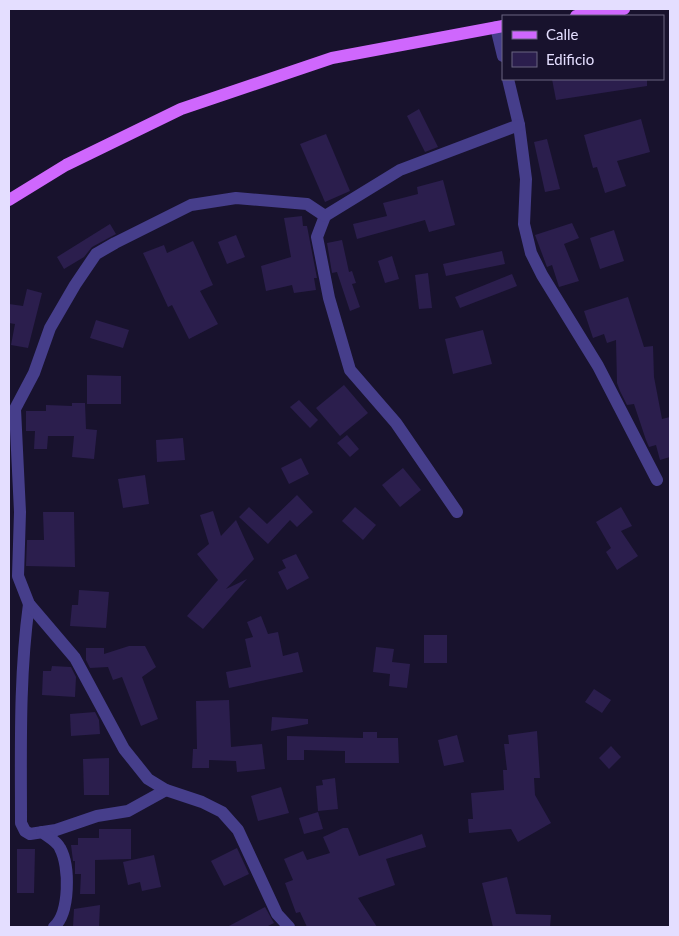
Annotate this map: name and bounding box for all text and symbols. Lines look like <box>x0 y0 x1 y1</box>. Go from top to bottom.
legend <box>502 15 664 80</box>
text: Calle <box>546 25 579 43</box>
text: Edificio <box>546 50 594 68</box>

